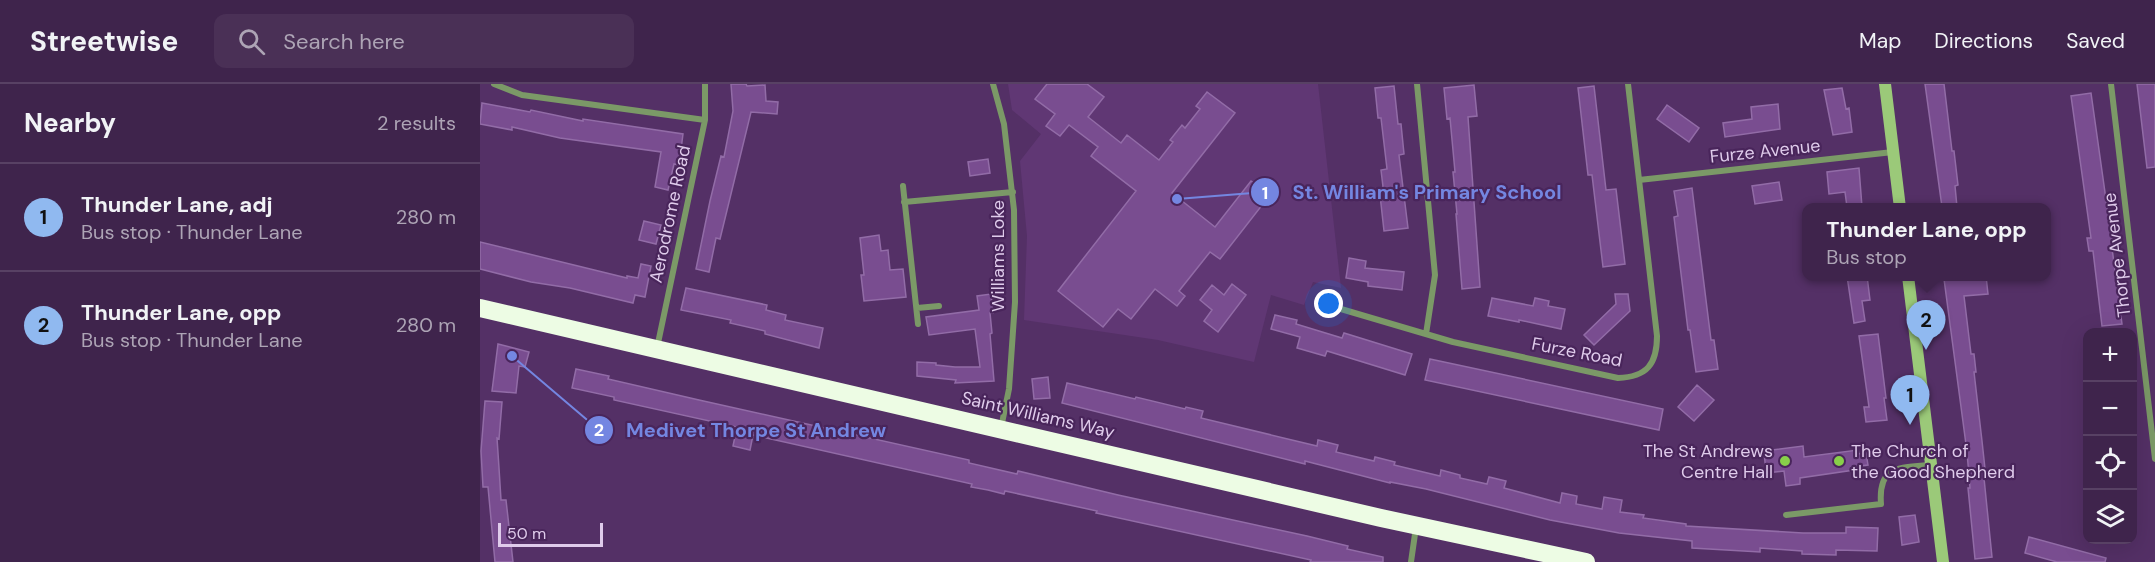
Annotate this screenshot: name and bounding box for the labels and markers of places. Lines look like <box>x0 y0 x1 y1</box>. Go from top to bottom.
callout: St. William's Primary School <box>1250 173 1573 211</box>
pin: 2 <box>1906 300 1946 350</box>
pin: 1 <box>1890 376 1930 425</box>
callout: Medivet Thorpe St Andrew <box>584 411 898 449</box>
place label: The St Andrews Centre Hall <box>1643 439 1773 484</box>
place label: The Church of the Good Shepherd <box>1851 439 2015 484</box>
marker: The St Andrews Centre Hall <box>1778 454 1792 468</box>
marker: The Church of the Good Shepherd <box>1832 454 1846 468</box>

